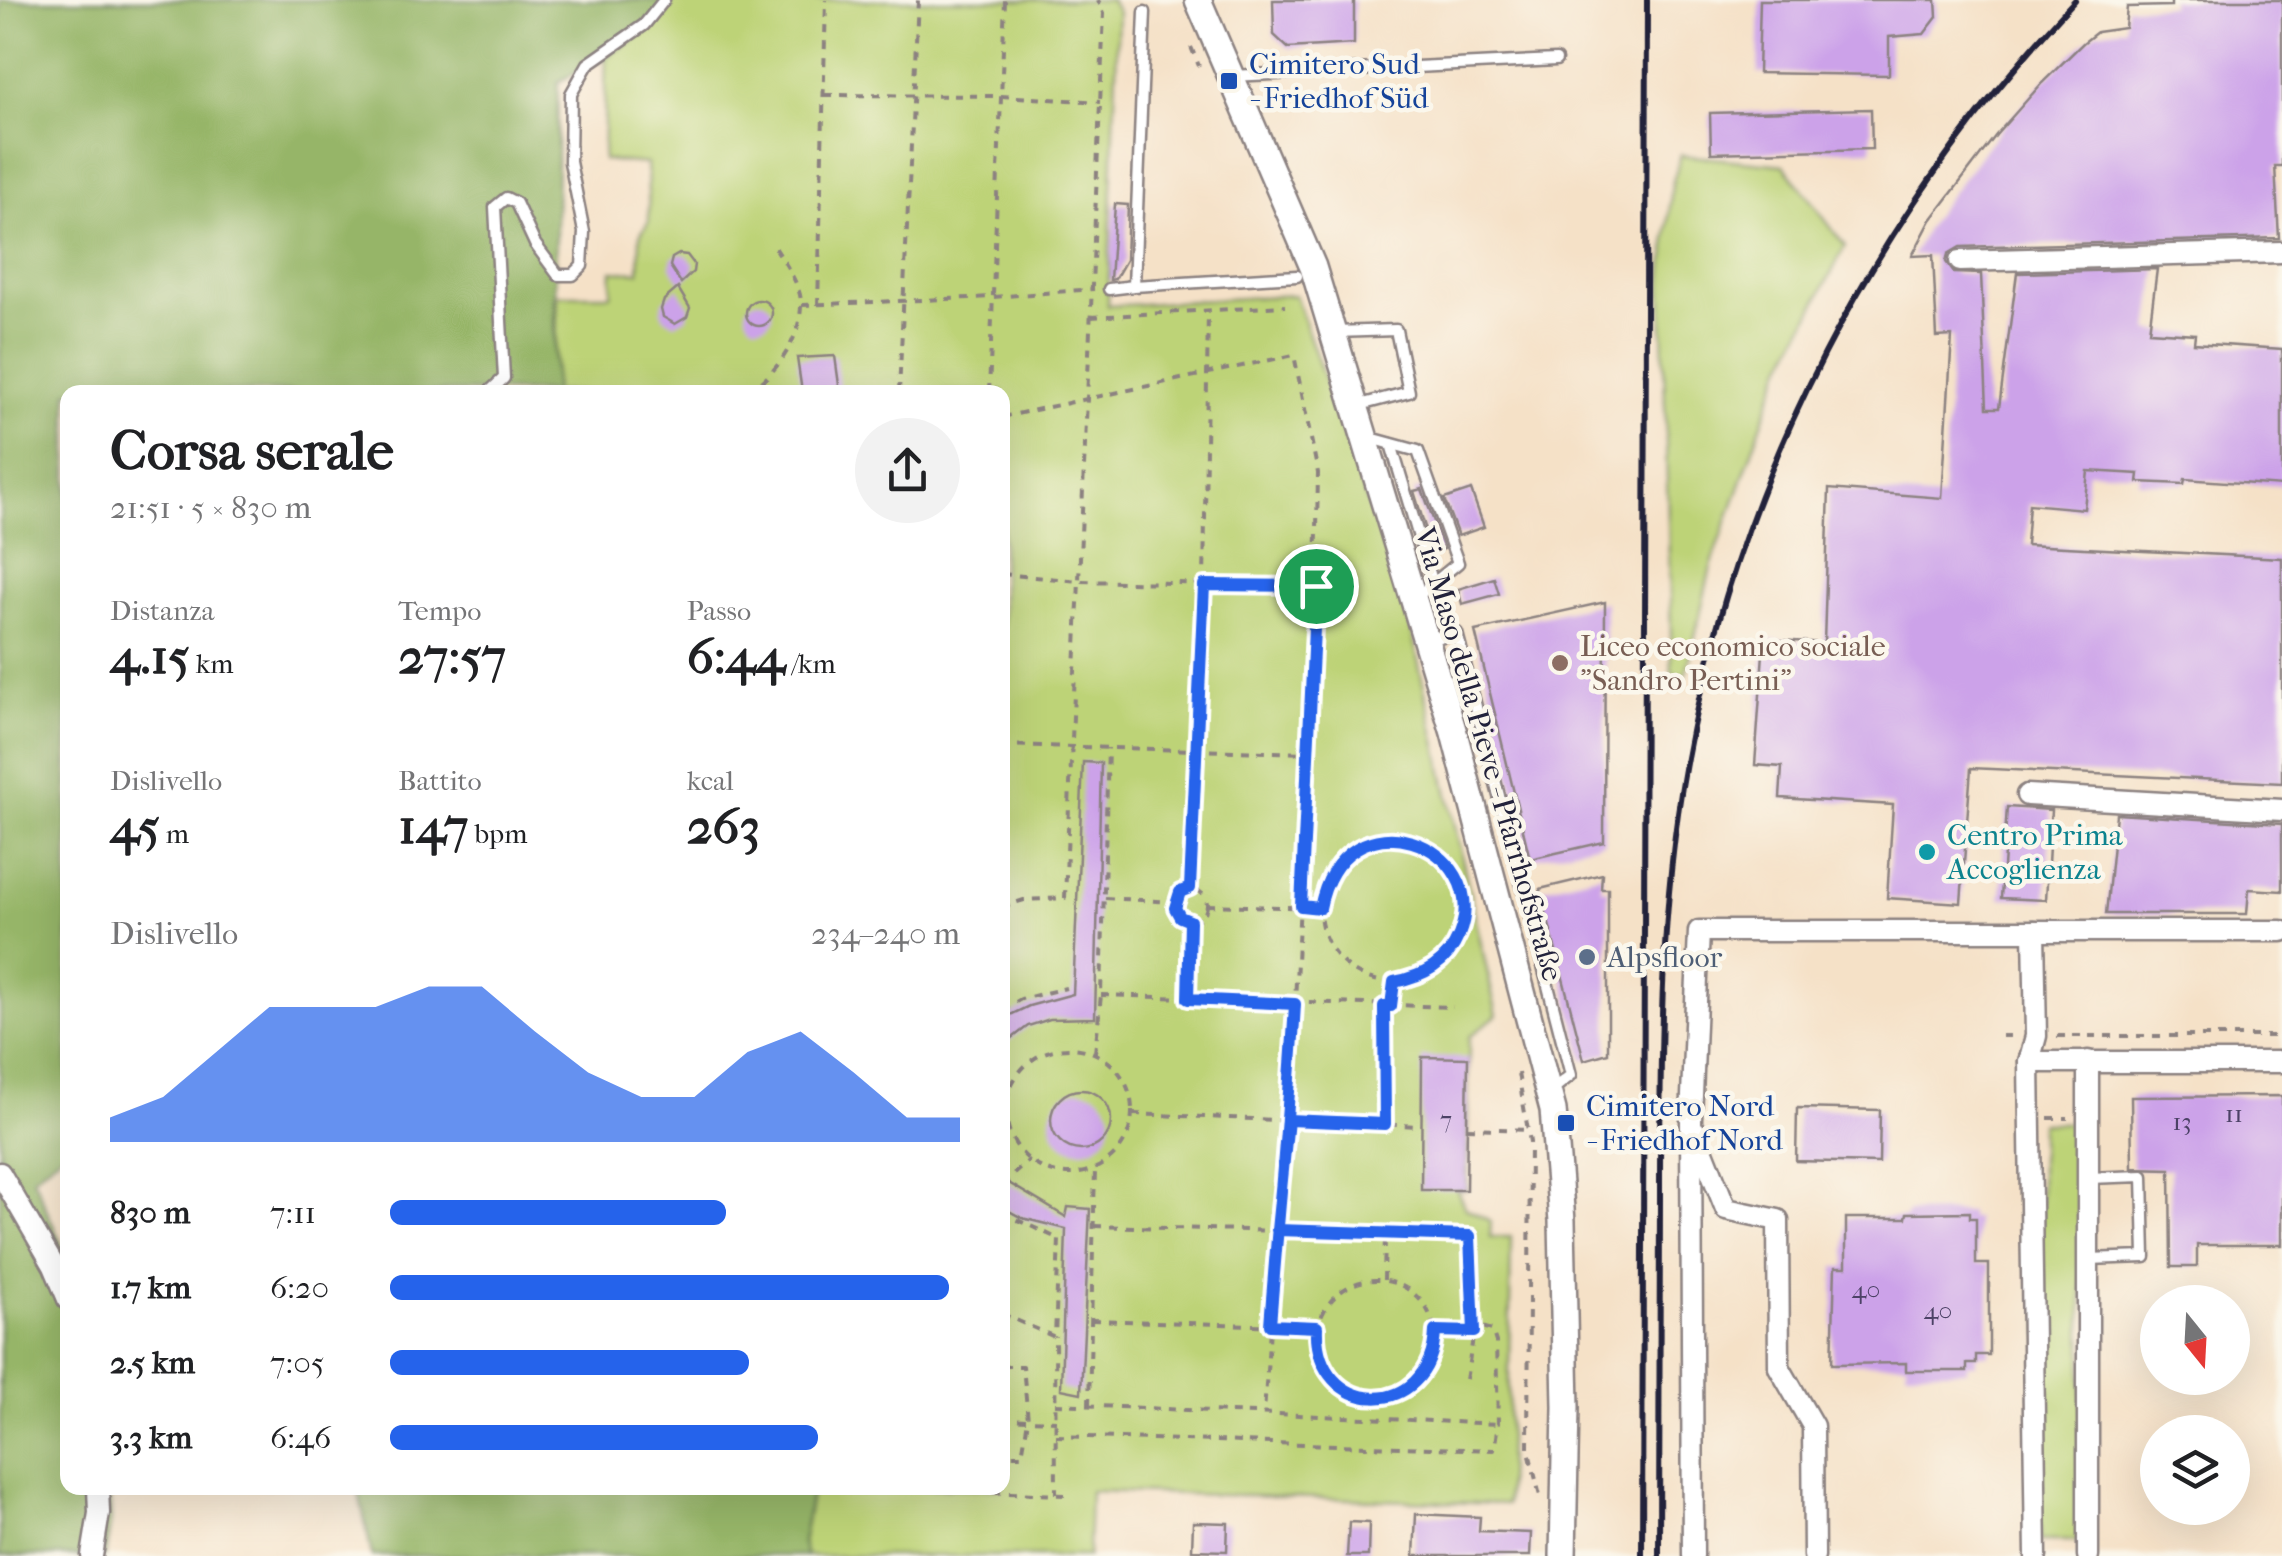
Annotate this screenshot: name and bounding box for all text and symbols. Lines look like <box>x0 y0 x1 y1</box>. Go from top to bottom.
place label: Cimitero Sud - Friedhof Süd <box>1249 47 1429 116</box>
marker: Cimitero Sud - Friedhof Süd <box>1218 70 1240 92</box>
button: share <box>855 418 960 523</box>
text: Corsa serale <box>110 419 394 483</box>
text: 21:51 · 5 × 830 m <box>110 489 311 526</box>
street label: Via Maso della Pieve - Pfarrhofstraße <box>1407 522 1570 985</box>
pin <box>1274 544 1359 629</box>
icon: arrive <box>1289 559 1344 614</box>
text: Distanza <box>110 594 215 627</box>
text: Tempo <box>398 594 481 627</box>
text: Passo <box>687 594 751 627</box>
text: 4.15 <box>110 627 190 686</box>
text: 27:57 <box>398 627 506 686</box>
text: 6:44 <box>687 627 785 686</box>
place label: Liceo economico sociale "Sandro Pertini" <box>1580 629 1886 698</box>
text: km <box>190 647 233 680</box>
text: /km <box>785 647 836 680</box>
marker: Liceo economico sociale "Sandro Pertini" <box>1549 652 1571 674</box>
text: Dislivello <box>110 764 222 797</box>
text: Battito <box>398 764 482 797</box>
text: kcal <box>687 764 734 797</box>
text: 45 <box>110 797 160 856</box>
text: 147 <box>398 797 468 856</box>
text: 263 <box>687 797 760 856</box>
text: m <box>160 817 189 850</box>
text: bpm <box>468 817 527 850</box>
place label: Centro Prima Accoglienza <box>1946 818 2124 887</box>
marker: Centro Prima Accoglienza <box>1916 841 1938 863</box>
text: Dislivello <box>110 915 238 952</box>
text: 234–240 m <box>811 915 960 952</box>
place label: Alpsfloor <box>1606 940 1722 975</box>
marker: Alpsfloor <box>1576 946 1598 968</box>
place label: Cimitero Nord - Friedhof Nord <box>1586 1089 1783 1158</box>
house number: 11 <box>2225 1099 2243 1128</box>
house number: 7 <box>1440 1105 1452 1134</box>
house number: 13 <box>2172 1107 2192 1136</box>
marker: Cimitero Nord - Friedhof Nord <box>1555 1112 1577 1134</box>
text: 830 m <box>110 1194 190 1231</box>
text: 7:11 <box>270 1194 316 1231</box>
text: 1.7 km <box>110 1269 191 1306</box>
text: 6:20 <box>270 1269 329 1306</box>
house number: 40 <box>1852 1275 1880 1304</box>
north arrow <box>2140 1285 2250 1395</box>
map controls <box>2140 1285 2250 1525</box>
house number: 40 <box>1924 1296 1952 1325</box>
text: 2.5 km <box>110 1344 195 1381</box>
text: 7:05 <box>270 1344 325 1381</box>
button: layers <box>2140 1415 2250 1525</box>
text: 3.3 km <box>110 1419 192 1456</box>
text: 6:46 <box>270 1419 331 1456</box>

